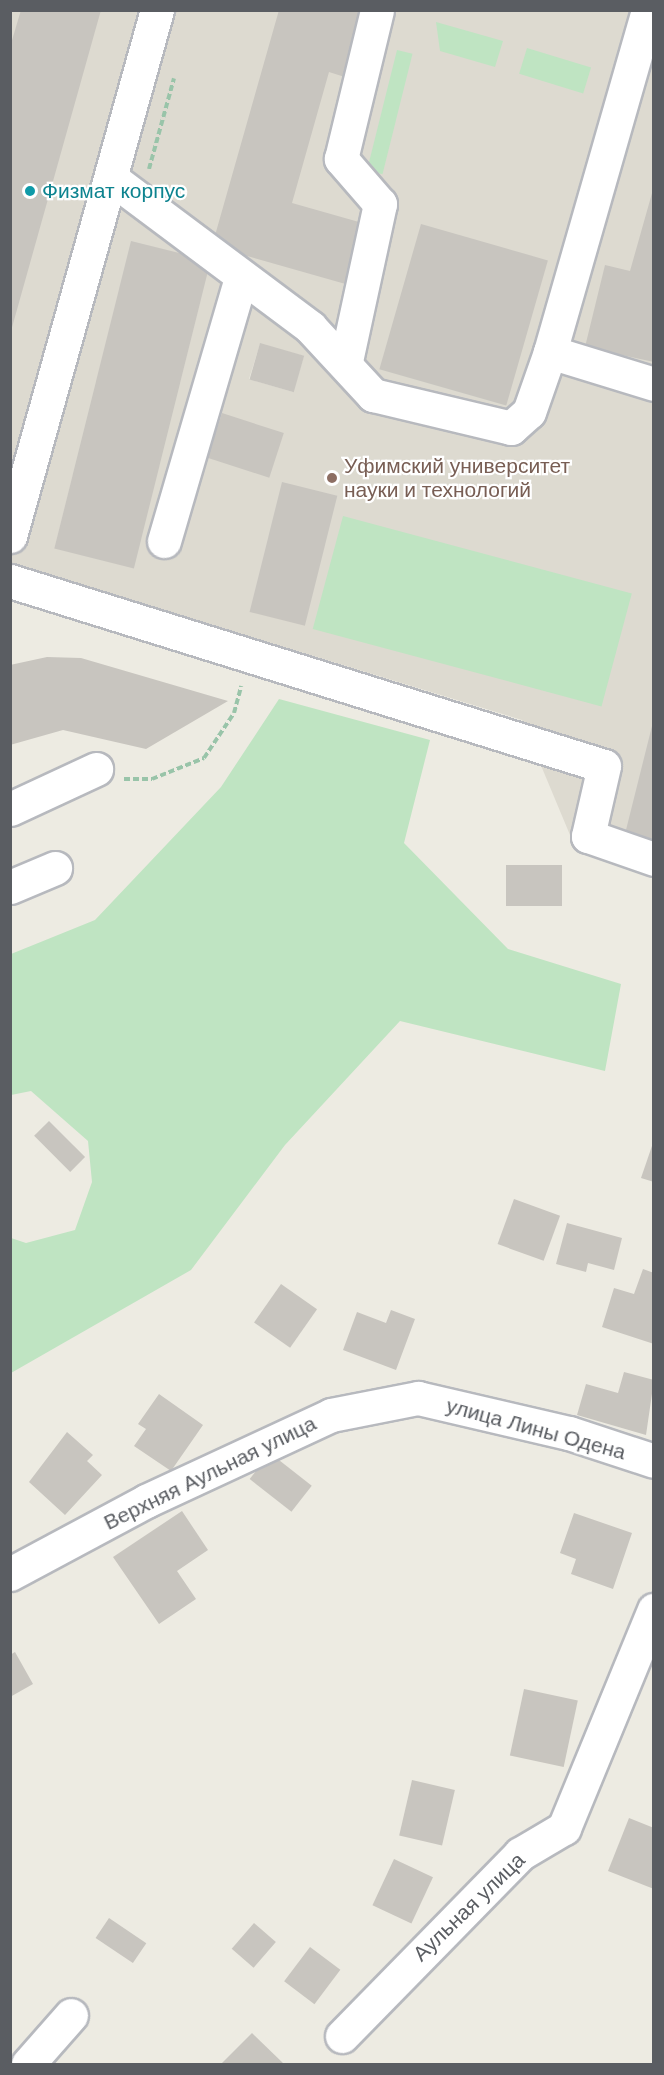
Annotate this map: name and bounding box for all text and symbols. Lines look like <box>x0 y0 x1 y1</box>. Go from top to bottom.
place label: Физмат корпус <box>42 178 185 204</box>
marker: Физмат корпус <box>23 184 37 198</box>
place label: Уфимский университет науки и технологий <box>344 453 570 503</box>
marker: Уфимский университет науки и технологий <box>325 471 339 485</box>
street label: улица Лины Одена <box>444 1393 628 1465</box>
street label: Верхняя Аульная улица <box>100 1411 320 1535</box>
street label: Аульная улица <box>408 1847 530 1967</box>

